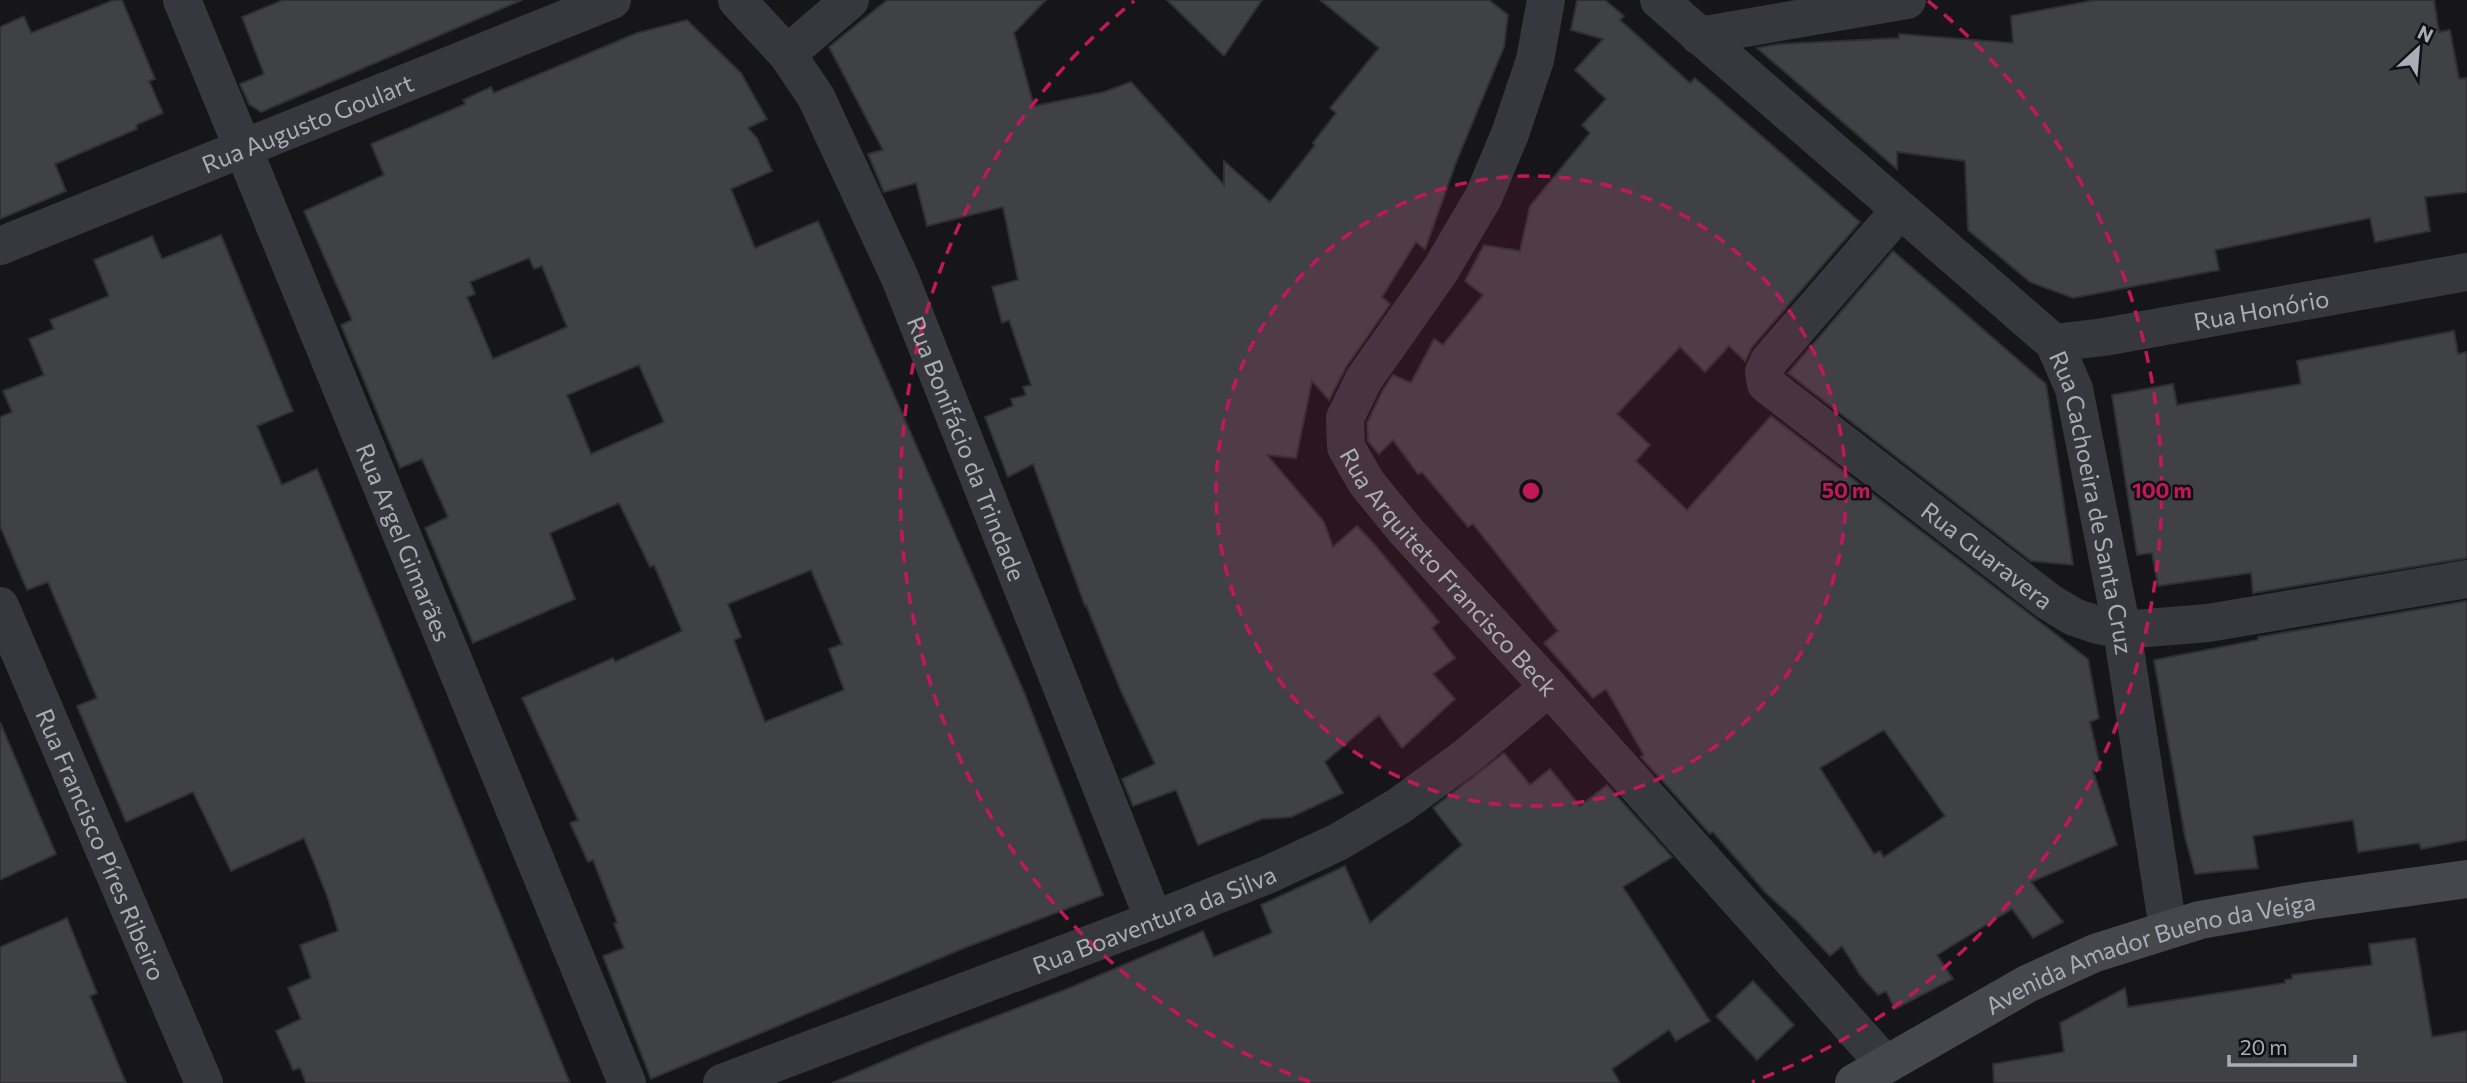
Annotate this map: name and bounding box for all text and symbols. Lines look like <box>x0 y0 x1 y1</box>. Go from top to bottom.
north arrow <box>2383 14 2453 84</box>
text: N <box>2414 20 2437 47</box>
street label: Rua Augusto Goulart <box>197 67 417 178</box>
street label: Rua Honório <box>2191 283 2331 335</box>
street label: Rua Bonifácio da Trindade <box>902 312 1033 585</box>
street label: Rua Cachoeira de Santa Cruz <box>2044 346 2140 656</box>
street label: Rua Argel Gimarães <box>351 439 458 645</box>
street label: Rua Arquiteto Francisco Beck <box>1335 442 1564 702</box>
text: 50 m <box>1822 477 1870 502</box>
text: 100 m <box>2132 477 2192 502</box>
centre of rings <box>1519 479 1543 503</box>
street label: Rua Guaravera <box>1916 495 2059 615</box>
street label: Rua Francisco Píres Ribeiro <box>31 704 173 984</box>
street label: Rua Boaventura da Silva <box>1028 858 1280 979</box>
street label: Avenida Amador Bueno da Veiga <box>1980 886 2317 1020</box>
scale bar <box>2229 1024 2355 1068</box>
text: 20 m <box>2240 1034 2288 1059</box>

